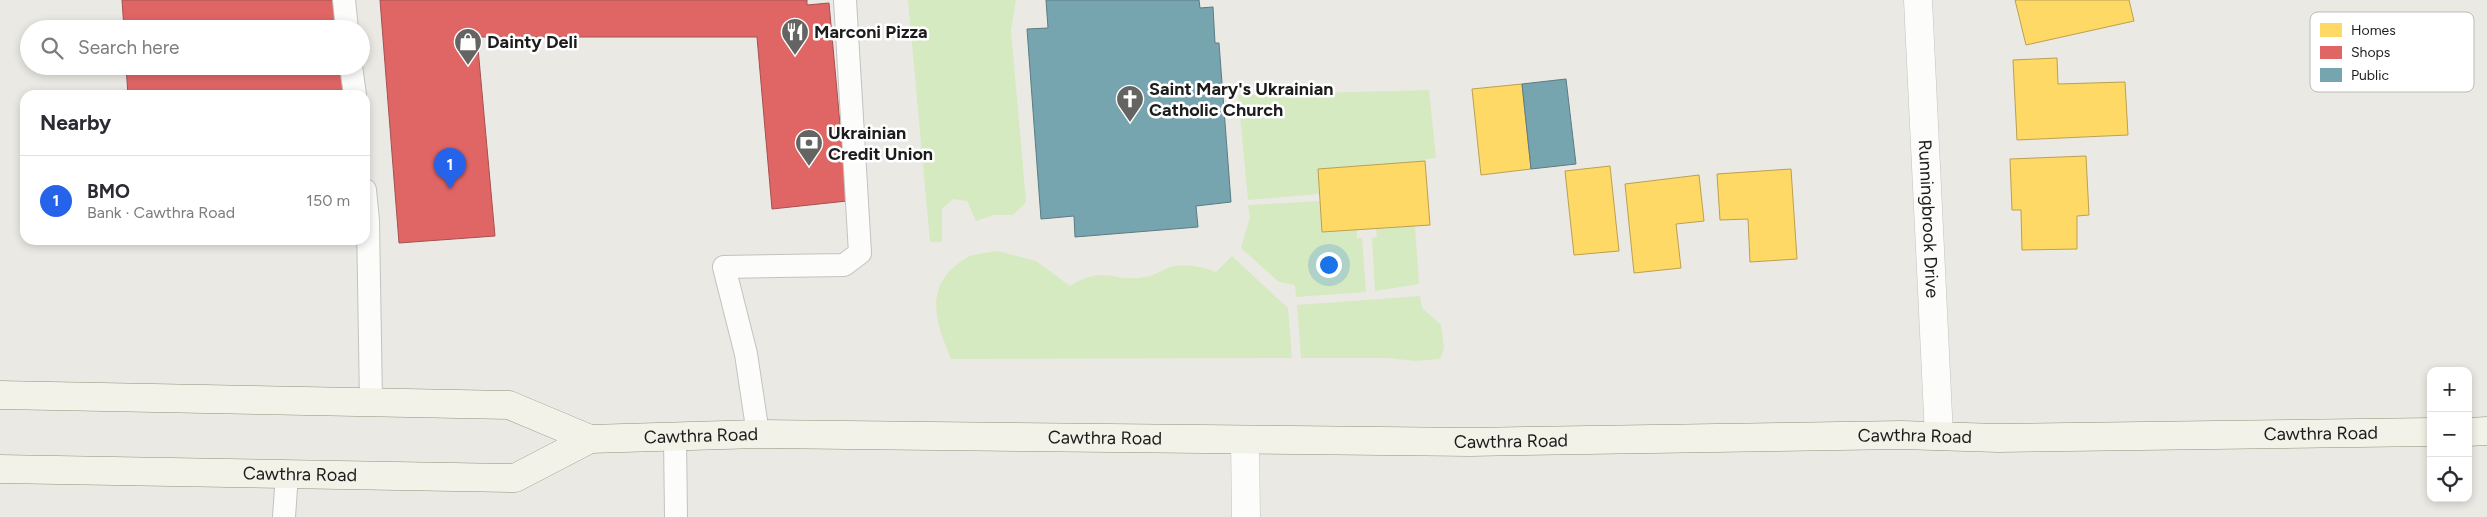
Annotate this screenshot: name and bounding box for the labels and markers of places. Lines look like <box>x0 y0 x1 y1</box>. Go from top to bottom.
restaurant icon: Marconi Pizza <box>780 17 810 56</box>
place label: Marconi Pizza <box>814 21 928 43</box>
shop icon: Dainty Deli <box>453 27 483 66</box>
place label: Dainty Deli <box>487 31 578 53</box>
place label: Saint Mary's Ukrainian Catholic Church <box>1149 78 1334 121</box>
church icon: Saint Mary's Ukrainian Catholic Church <box>1115 84 1145 123</box>
place label: Ukrainian Credit Union <box>828 122 933 165</box>
bank icon: Ukrainian Credit Union <box>794 128 824 167</box>
pin: 1 <box>434 148 466 189</box>

